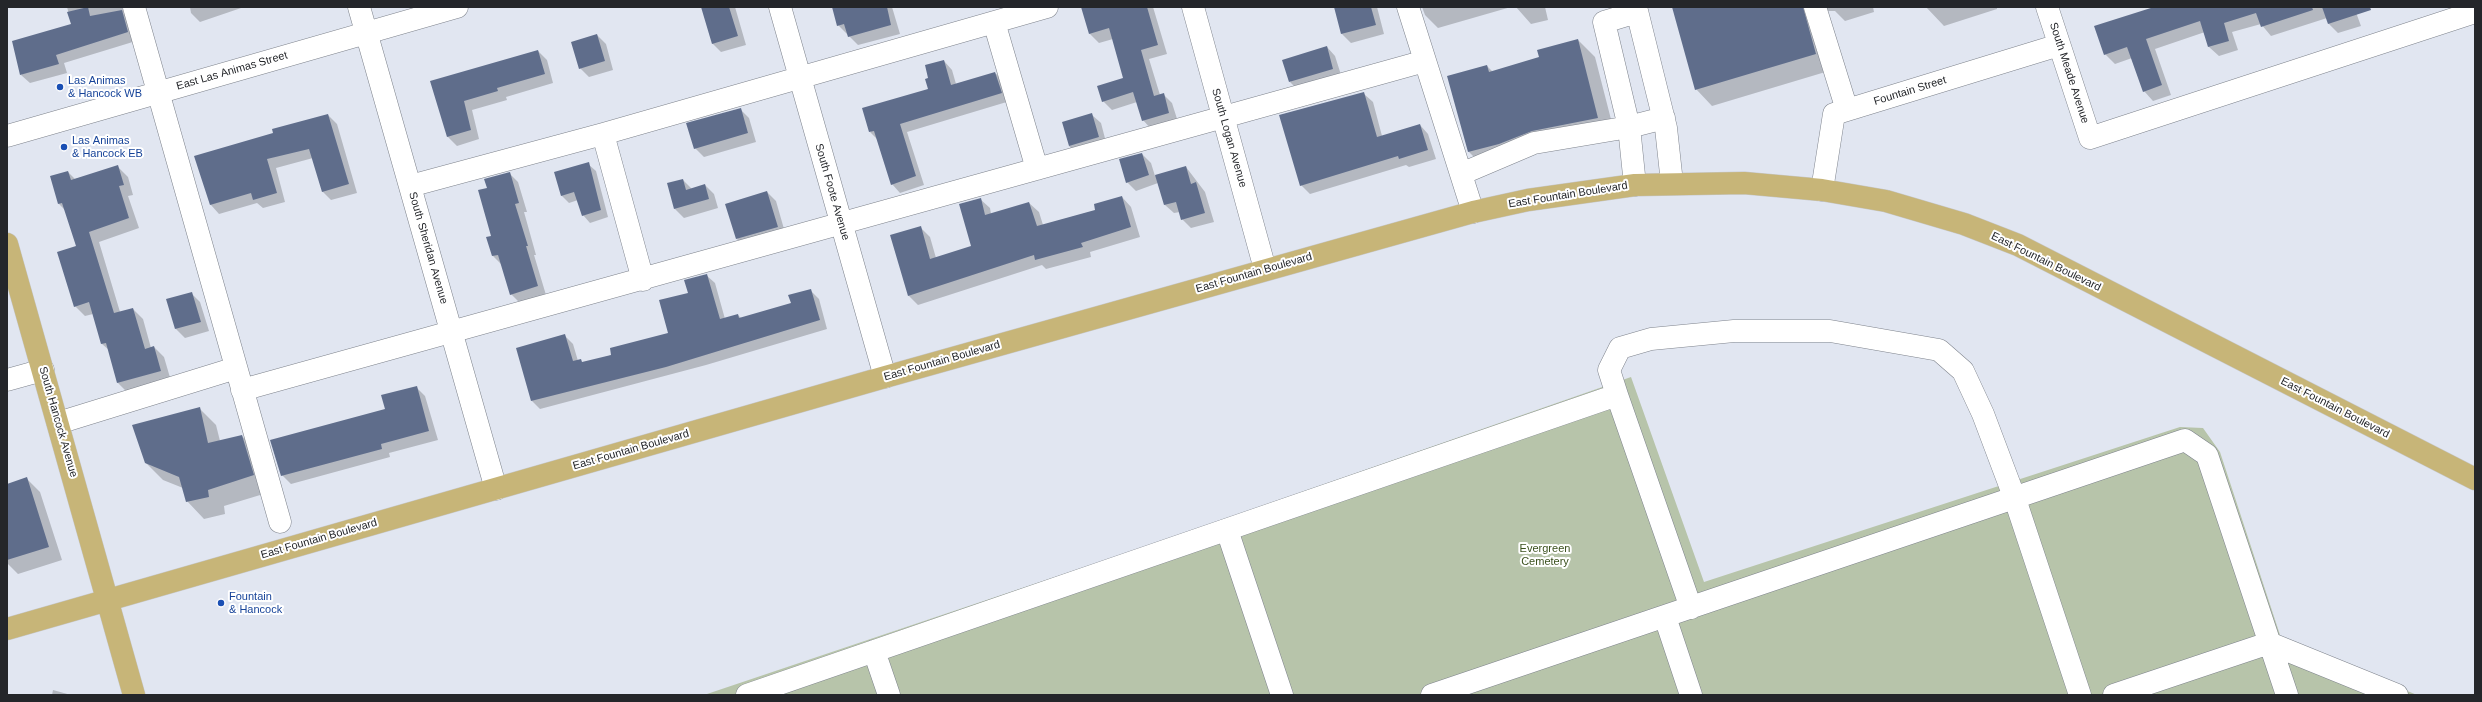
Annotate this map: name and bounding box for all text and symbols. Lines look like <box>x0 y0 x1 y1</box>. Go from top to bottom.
street label: South Meade Avenue <box>2046 21 2092 125</box>
street label: East Las Animas Street <box>175 49 289 93</box>
place label: Las Animas & Hancock WB <box>68 74 142 100</box>
street label: Fountain Street <box>1872 74 1948 108</box>
marker: Las Animas & Hancock WB <box>55 82 65 92</box>
street label: South Logan Avenue <box>1209 87 1249 189</box>
place label: Las Animas & Hancock EB <box>72 134 143 160</box>
marker: Las Animas & Hancock EB <box>59 142 69 152</box>
street label: South Foote Avenue <box>812 142 852 242</box>
street label: East Fountain Boulevard <box>1507 179 1629 211</box>
street label: South Sheridan Avenue <box>406 190 450 306</box>
street label: East Fountain Boulevard <box>1989 230 2103 294</box>
street label: East Fountain Boulevard <box>1194 250 1314 296</box>
street label: East Fountain Boulevard <box>882 338 1002 384</box>
street label: South Hancock Avenue <box>36 365 80 479</box>
street label: East Fountain Boulevard <box>2278 375 2392 441</box>
street label: East Fountain Boulevard <box>571 427 691 473</box>
street label: East Fountain Boulevard <box>259 516 379 562</box>
park label: Evergreen Cemetery <box>1520 542 1570 568</box>
place label: Fountain & Hancock <box>229 590 282 616</box>
marker: Fountain & Hancock <box>216 598 226 608</box>

